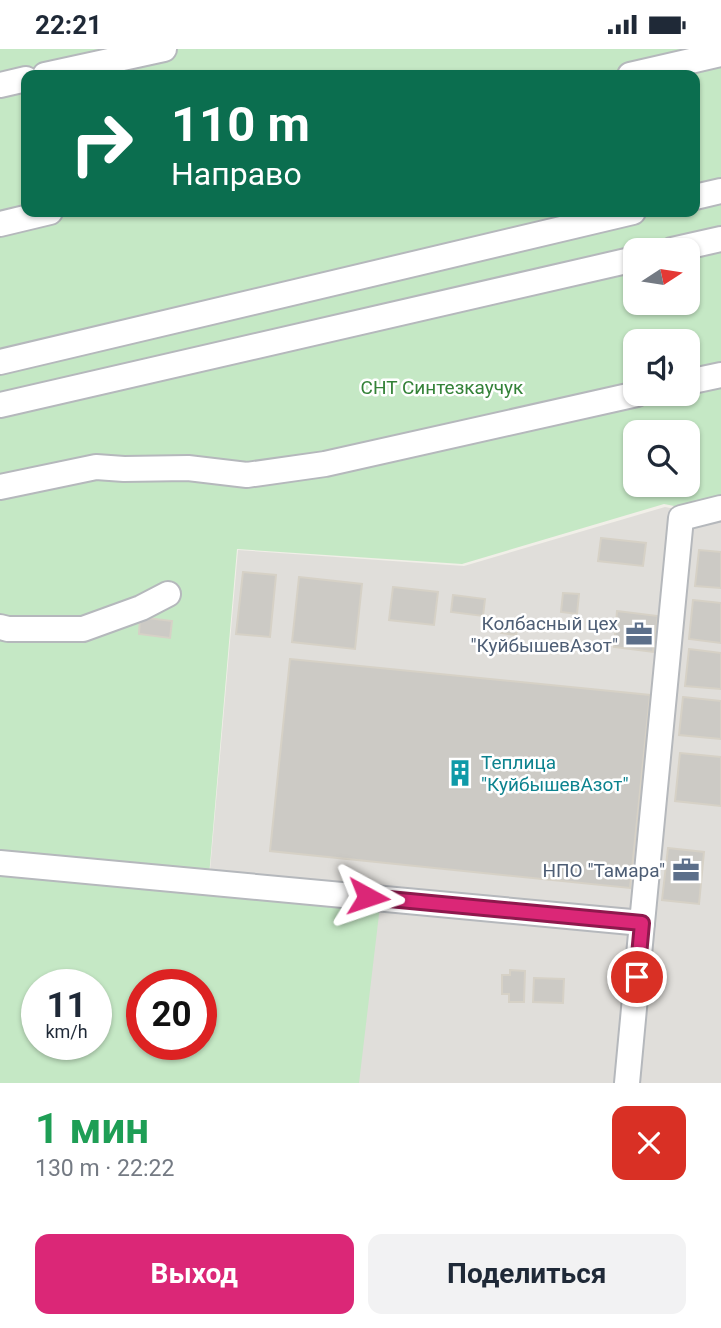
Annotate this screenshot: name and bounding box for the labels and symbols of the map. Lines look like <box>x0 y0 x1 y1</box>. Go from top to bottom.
north arrow <box>623 238 700 315</box>
park label: СНТ Синтезкаучук <box>361 376 524 399</box>
place label: Колбасный цех "КуйбышевАзот" <box>471 612 619 657</box>
office icon: Колбасный цех "КуйбышевАзот" <box>624 619 654 649</box>
place label: Теплица "КуйбышевАзот" <box>481 751 628 796</box>
building icon: Теплица "КуйбышевАзот" <box>445 758 475 788</box>
office icon: НПО "Тамара" <box>671 855 701 885</box>
place label: НПО "Тамара" <box>543 859 665 882</box>
position arrow <box>331 860 405 934</box>
pin <box>607 947 667 1007</box>
speed limit sign: 20 <box>126 969 217 1060</box>

